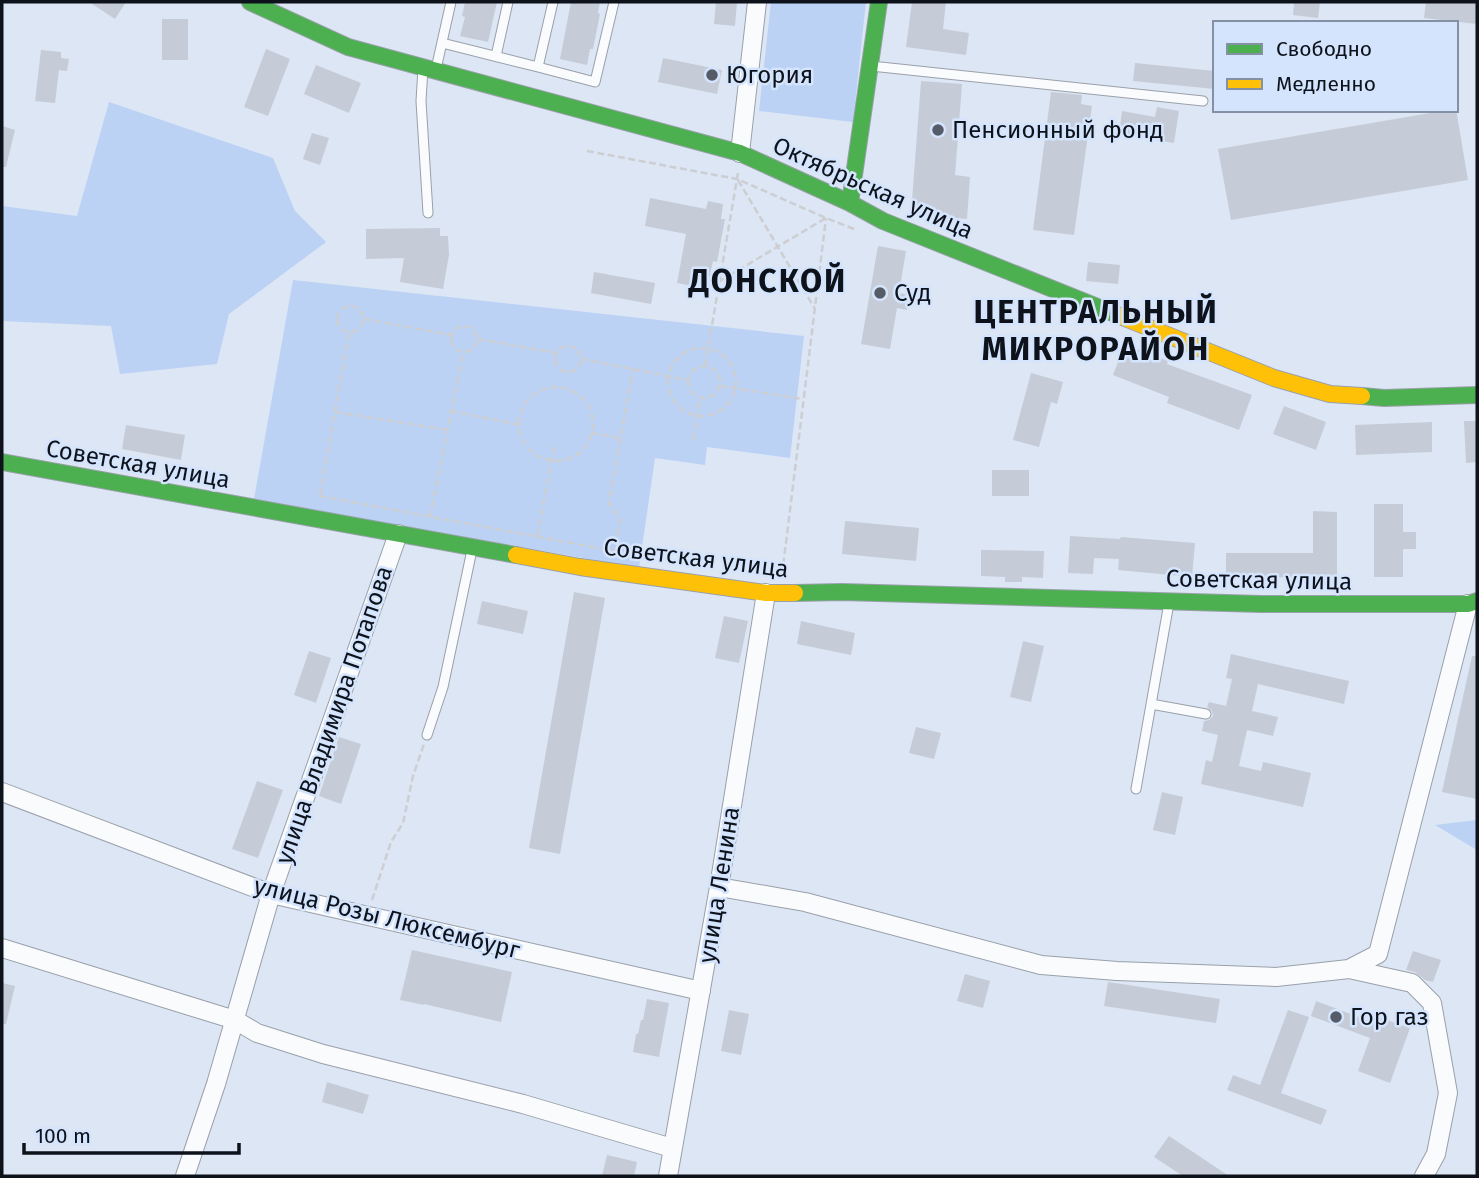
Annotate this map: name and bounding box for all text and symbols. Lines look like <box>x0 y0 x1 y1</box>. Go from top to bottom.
legend <box>1213 21 1458 112</box>
text: Свободно <box>1276 36 1372 62</box>
place label: Югория <box>726 61 813 89</box>
marker: Югория <box>704 67 720 83</box>
text: Медленно <box>1276 71 1376 97</box>
place label: Пенсионный фонд <box>952 116 1163 144</box>
marker: Пенсионный фонд <box>930 122 946 138</box>
street label: Октябрьская улица <box>769 131 977 245</box>
district label: ДОНСКОЙ <box>688 262 847 300</box>
place label: Суд <box>894 279 931 307</box>
marker: Суд <box>872 285 888 301</box>
district label: ЦЕНТРАЛЬНЫЙ МИКРОРАЙОН <box>973 293 1219 368</box>
street label: Советская улица <box>44 434 232 494</box>
street label: Советская улица <box>602 533 790 583</box>
street label: улица Владимира Потапова <box>270 562 398 868</box>
street label: Советская улица <box>1166 564 1352 596</box>
street label: улица Ленина <box>693 805 745 965</box>
street label: улица Розы Люксембург <box>251 871 524 965</box>
place label: Гор газ <box>1350 1003 1429 1031</box>
marker: Гор газ <box>1328 1009 1344 1025</box>
scale bar <box>24 1112 240 1156</box>
text: 100 m <box>35 1123 91 1149</box>

